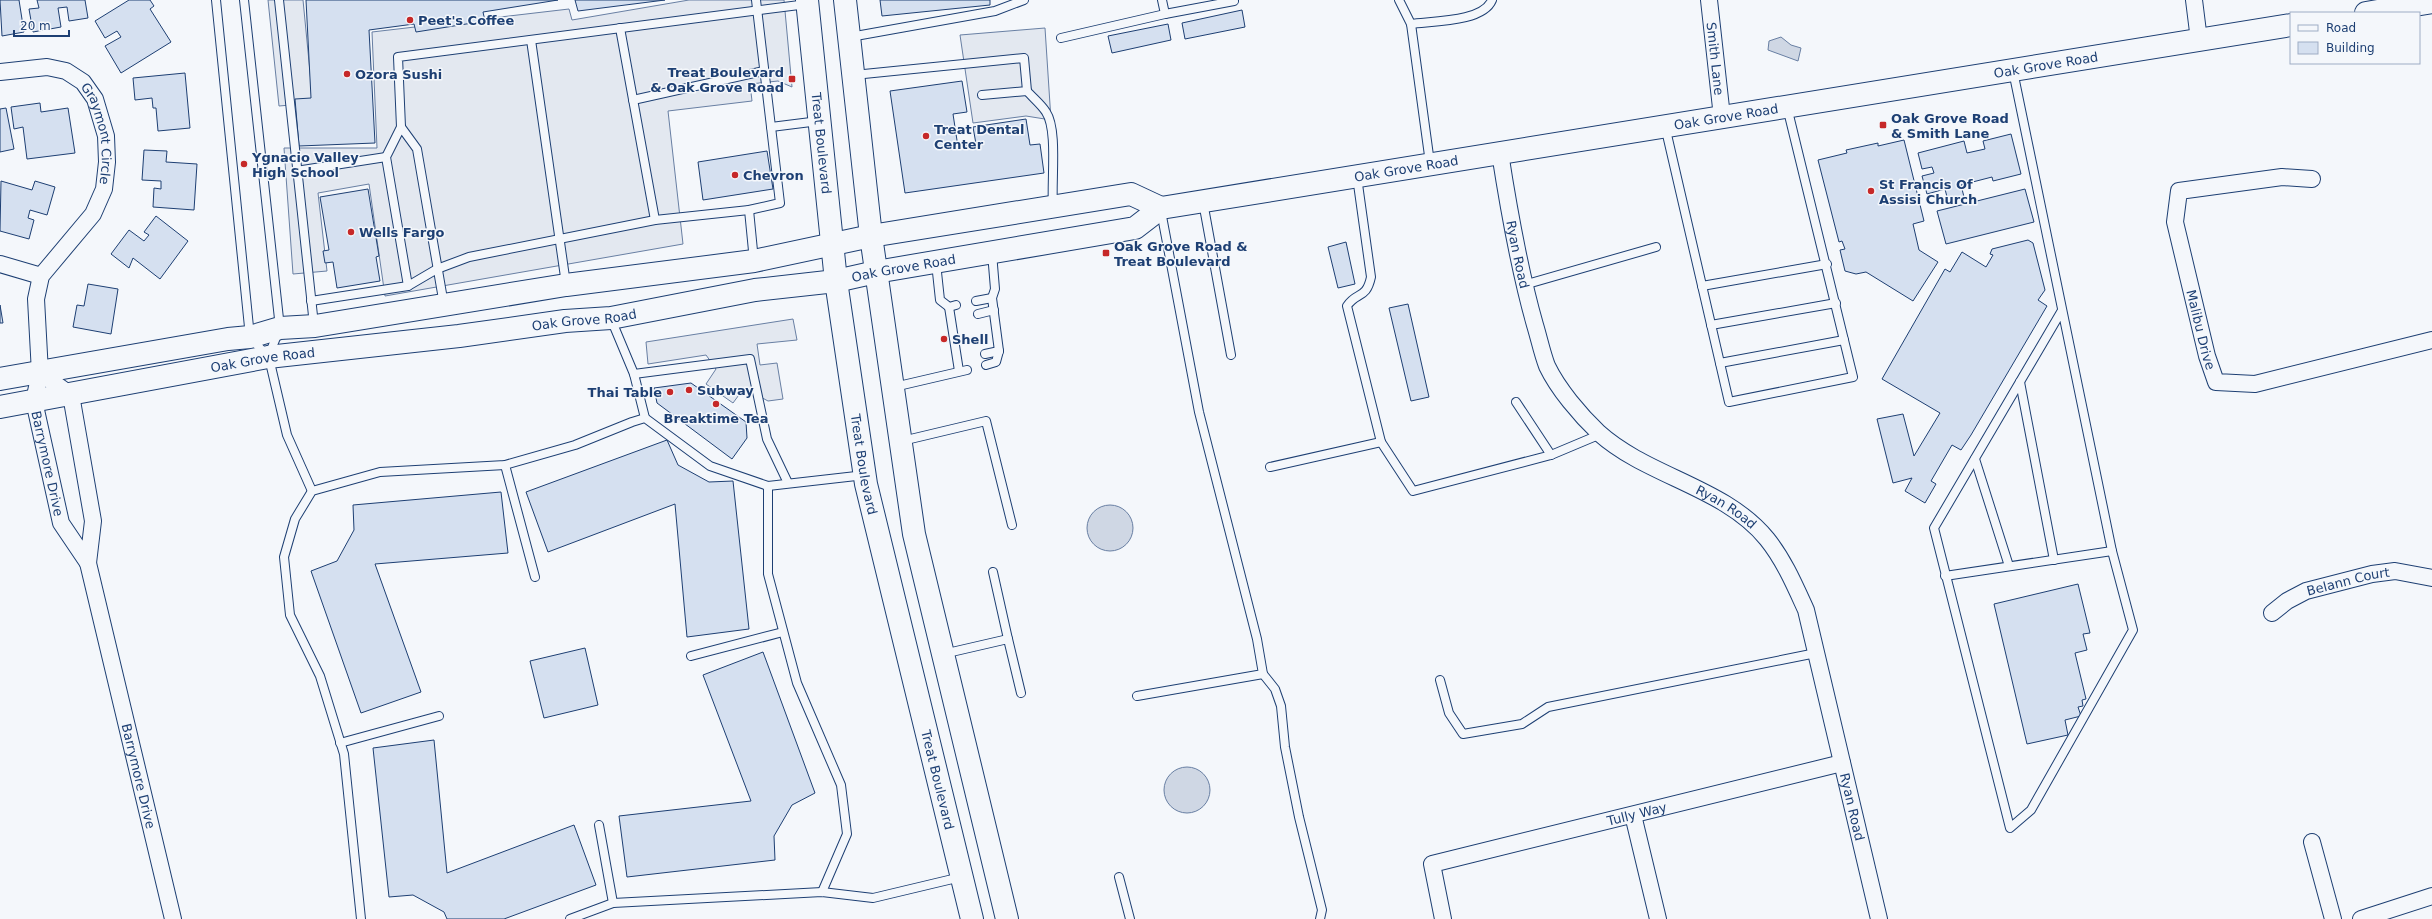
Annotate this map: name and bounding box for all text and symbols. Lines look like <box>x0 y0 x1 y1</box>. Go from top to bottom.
scale bar <box>14 12 69 38</box>
legend <box>2290 12 2420 64</box>
place label: Peet's Coffee <box>418 13 514 28</box>
marker: Peet's Coffee <box>405 15 415 25</box>
text: 20 m <box>20 19 51 33</box>
street label: Smith Lane <box>1704 21 1727 96</box>
text: Road <box>2326 21 2356 35</box>
text: Building <box>2326 41 2375 55</box>
street label: Oak Grove Road <box>1993 49 2099 81</box>
place label: Treat Boulevard & Oak Grove Road <box>650 65 784 95</box>
place label: Ozora Sushi <box>355 67 442 82</box>
marker: Ozora Sushi <box>342 69 352 79</box>
marker: Treat Boulevard & Oak Grove Road <box>787 74 797 84</box>
street label: Graymont Circle <box>78 79 115 185</box>
street label: Treat Boulevard <box>809 91 834 195</box>
street label: Oak Grove Road <box>1673 101 1779 132</box>
place label: Oak Grove Road & Smith Lane <box>1891 111 2009 141</box>
marker: Oak Grove Road & Smith Lane <box>1878 120 1888 130</box>
place label: Treat Dental Center <box>934 122 1025 152</box>
marker: Treat Dental Center <box>921 131 931 141</box>
place label: Ygnacio Valley High School <box>251 150 359 180</box>
street label: Oak Grove Road <box>1353 152 1459 184</box>
marker: Ygnacio Valley High School <box>239 159 249 169</box>
place label: Chevron <box>743 168 804 183</box>
marker: Chevron <box>730 170 740 180</box>
place label: St Francis Of Assisi Church <box>1879 177 1977 207</box>
marker: St Francis Of Assisi Church <box>1866 186 1876 196</box>
street label: Ryan Road <box>1504 219 1533 290</box>
place label: Wells Fargo <box>359 225 444 240</box>
marker: Wells Fargo <box>346 227 356 237</box>
place label: Oak Grove Road & Treat Boulevard <box>1114 239 1248 269</box>
marker: Oak Grove Road & Treat Boulevard <box>1101 248 1111 258</box>
street label: Oak Grove Road <box>850 251 957 285</box>
street label: Malibu Drive <box>2184 288 2219 372</box>
street label: Oak Grove Road <box>531 306 638 333</box>
place label: Shell <box>952 332 988 347</box>
marker: Shell <box>939 334 949 344</box>
street label: Oak Grove Road <box>209 344 316 375</box>
place label: Subway <box>697 383 754 398</box>
place label: Thai Table <box>588 385 662 400</box>
marker: Subway <box>684 385 694 395</box>
marker: Thai Table <box>665 387 675 397</box>
marker: Breaktime Tea <box>711 399 721 409</box>
street label: Barrymore Drive <box>29 409 67 518</box>
place label: Breaktime Tea <box>664 411 768 426</box>
street label: Treat Boulevard <box>848 412 881 516</box>
street label: Ryan Road <box>1694 482 1760 531</box>
street label: Belann Court <box>2305 564 2390 598</box>
street label: Barrymore Drive <box>119 722 159 830</box>
street label: Treat Boulevard <box>918 727 957 831</box>
street label: Ryan Road <box>1837 771 1868 842</box>
street label: Tully Way <box>1604 799 1668 828</box>

